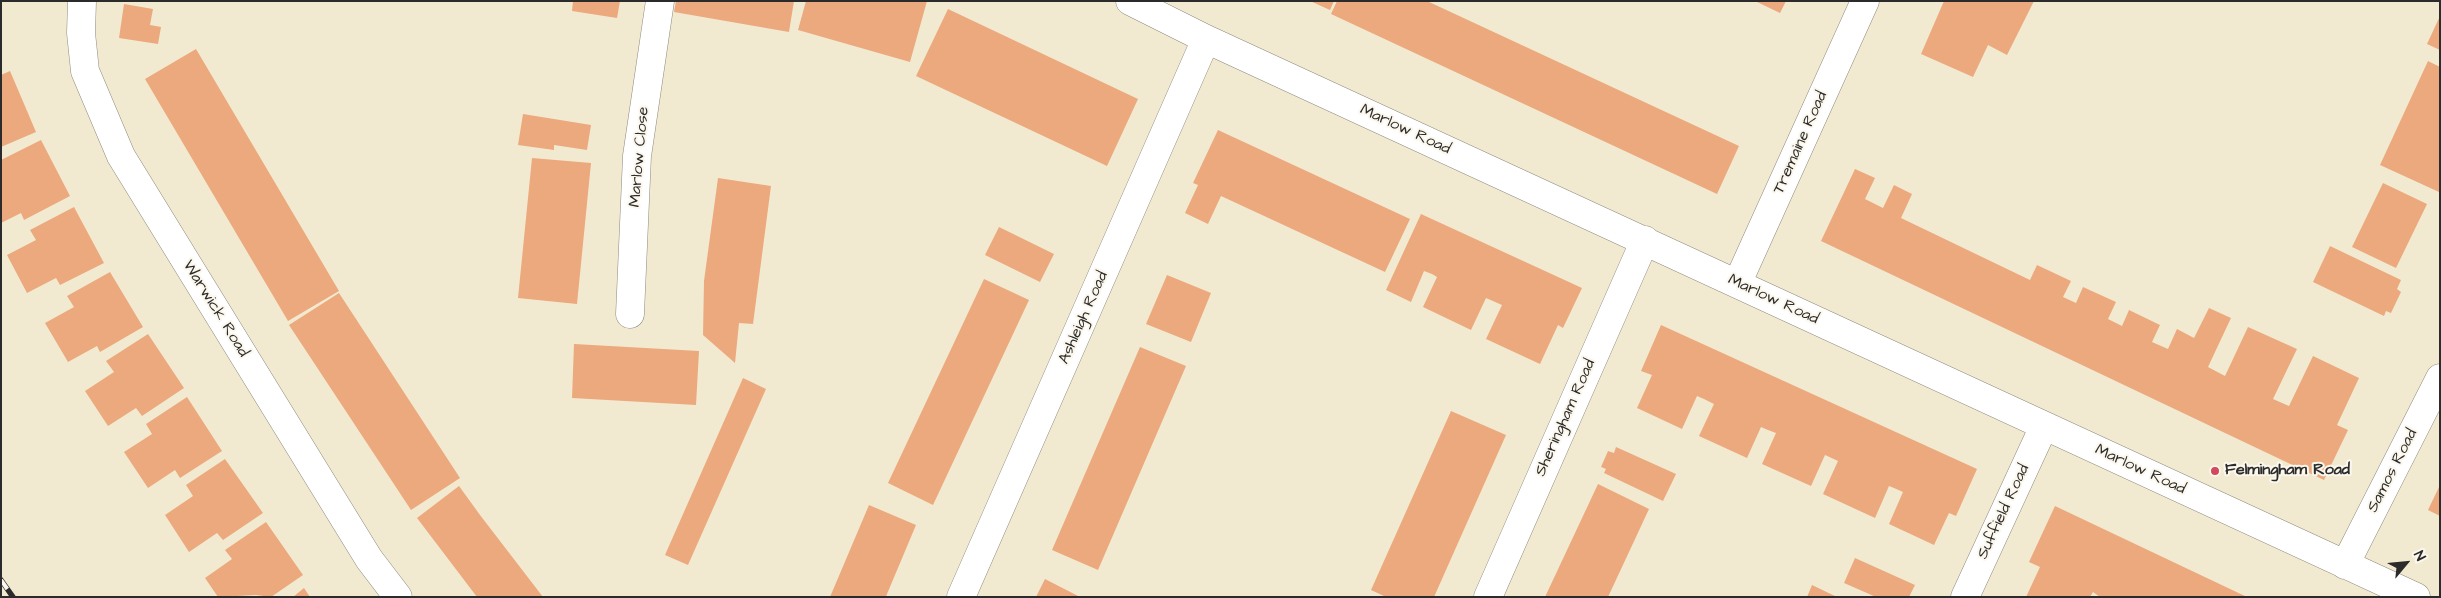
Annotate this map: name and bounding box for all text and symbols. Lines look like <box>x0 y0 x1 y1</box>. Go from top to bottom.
street label: Tremaine Road <box>1770 89 1832 197</box>
street label: Marlow Road <box>1357 101 1453 159</box>
street label: Marlow Close <box>626 106 654 208</box>
street label: Warwick Road <box>178 257 252 361</box>
street label: Ashleigh Road <box>1055 269 1113 367</box>
street label: Marlow Road <box>1725 271 1821 329</box>
street label: Sheringham Road <box>1532 357 1600 479</box>
street label: Samos Road <box>2364 426 2422 516</box>
street label: Marlow Road <box>2092 441 2188 499</box>
place label: Felmingham Road <box>2225 461 2350 481</box>
street label: Suffield Road <box>1974 462 2034 562</box>
marker: Felmingham Road <box>2209 465 2221 477</box>
north arrow <box>2381 538 2431 588</box>
text: N <box>2408 547 2430 565</box>

